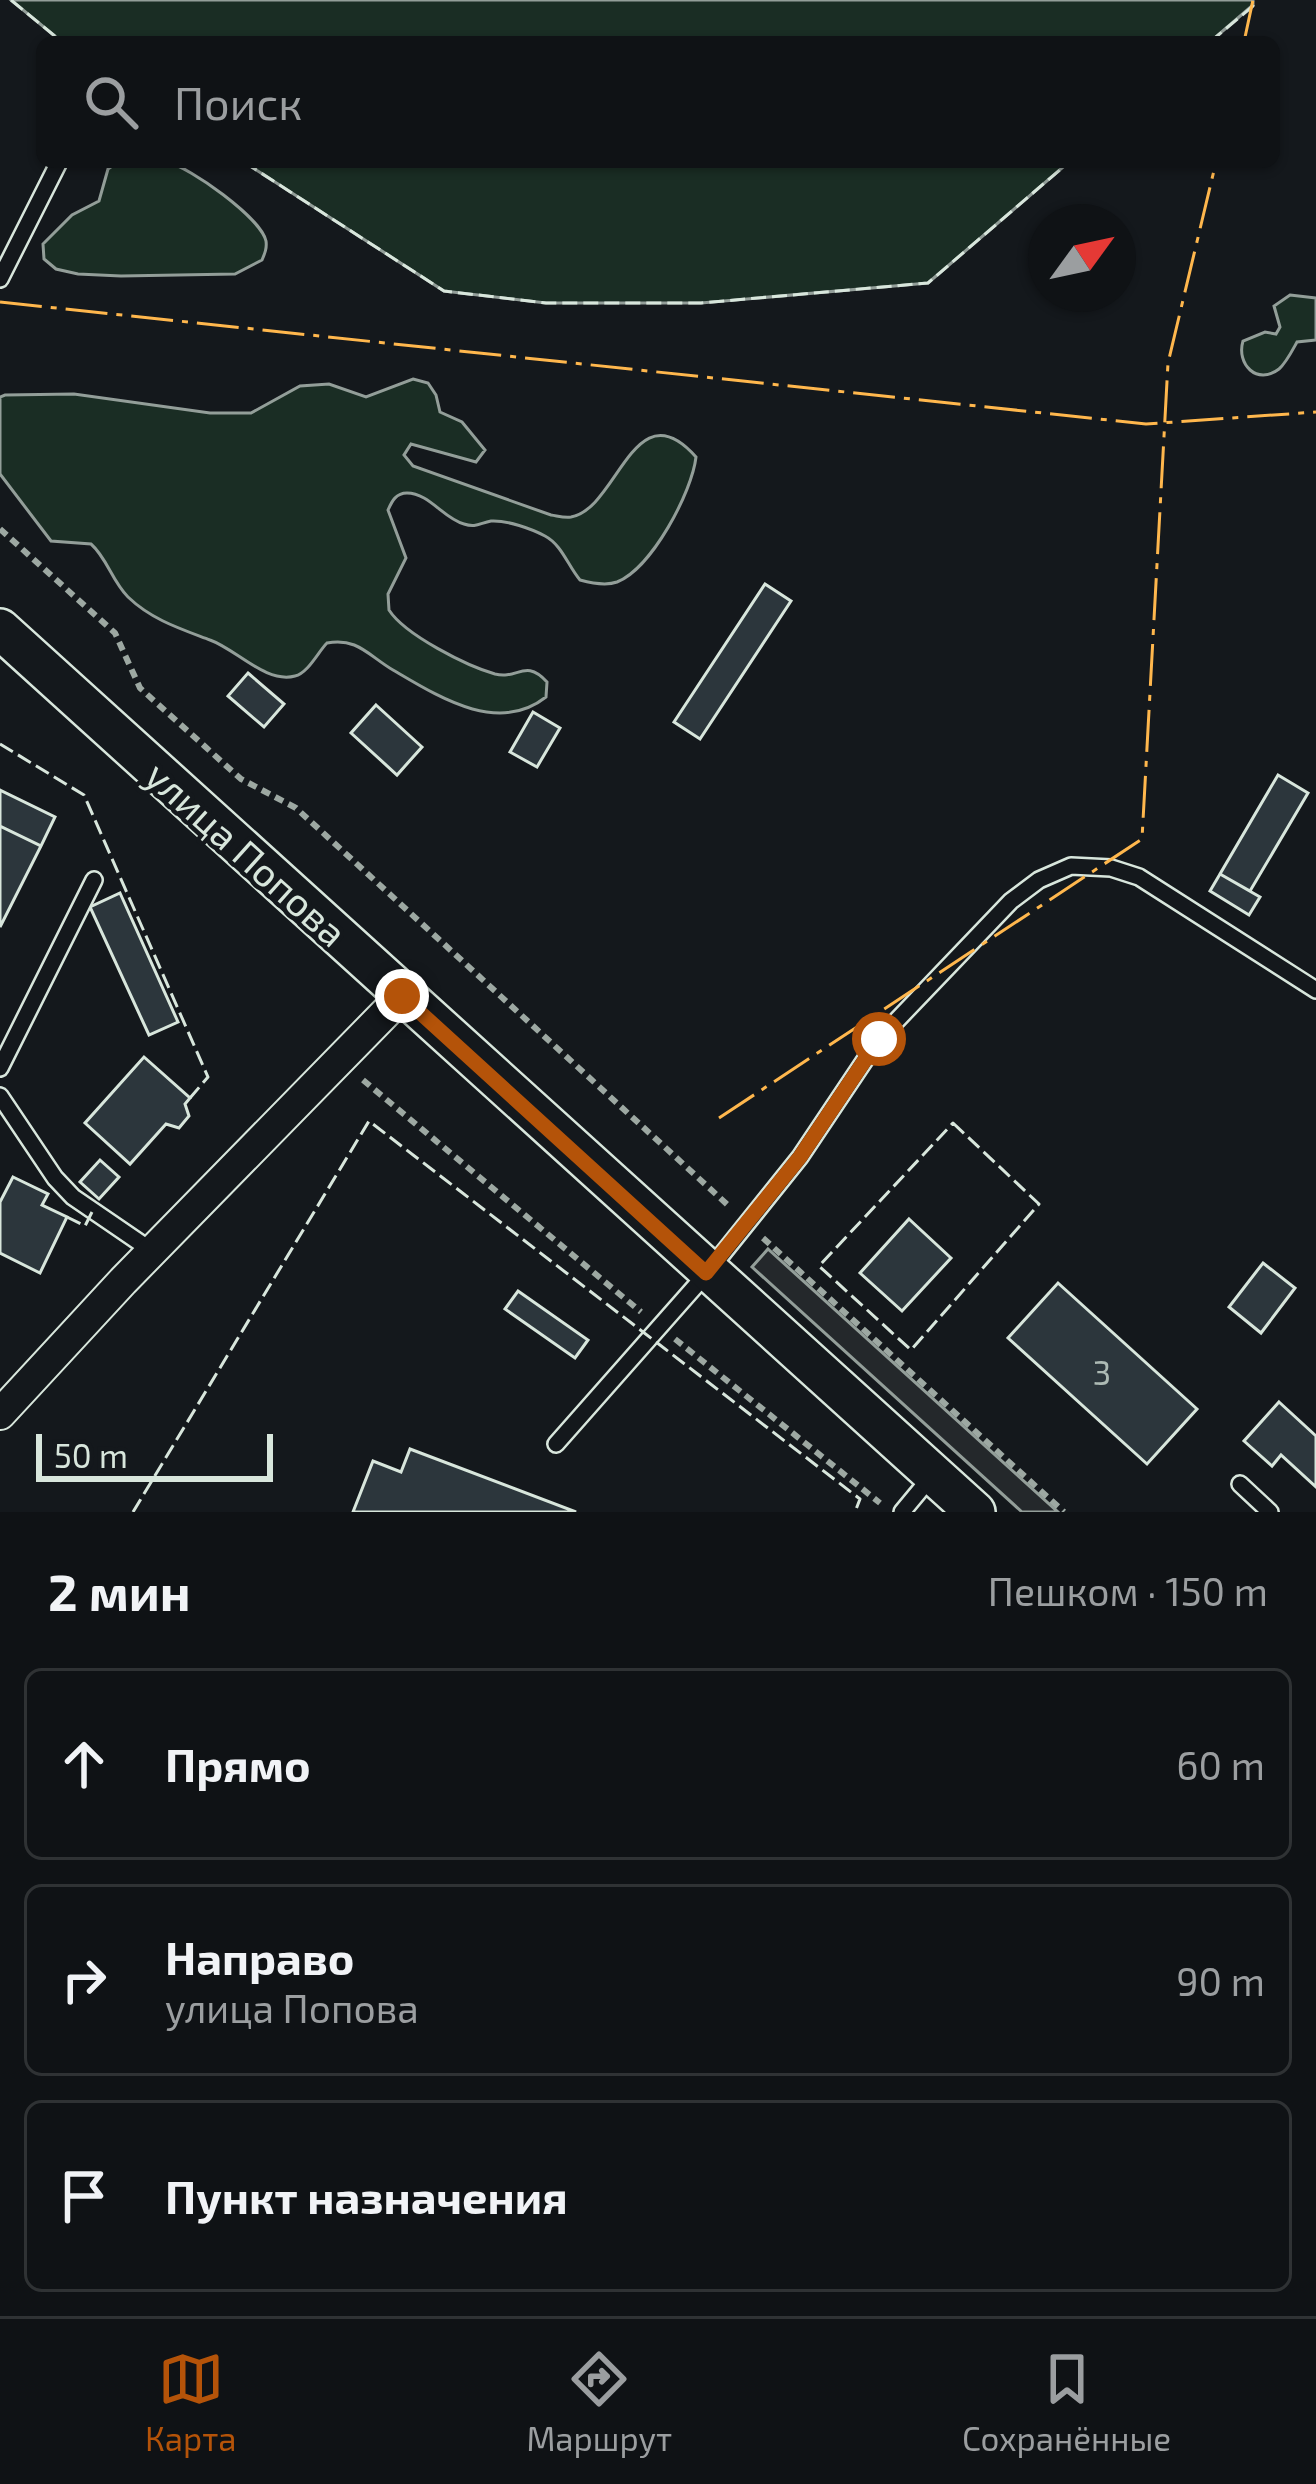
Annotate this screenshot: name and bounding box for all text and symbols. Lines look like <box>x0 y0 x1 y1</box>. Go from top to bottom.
search box <box>36 36 1280 168</box>
icon: search <box>78 69 144 135</box>
text: Поиск <box>174 75 302 129</box>
north arrow <box>1028 204 1136 312</box>
street label: улица Попова <box>136 751 357 956</box>
route end <box>375 969 429 1023</box>
route start <box>852 1012 906 1066</box>
house number: 3 <box>1093 1352 1111 1392</box>
scale bar <box>36 1428 273 1481</box>
text: 50 m <box>54 1435 128 1475</box>
text: 2 мин <box>48 1560 191 1621</box>
text: Пешком · 150 m <box>988 1567 1268 1614</box>
icon: ahead <box>51 1731 117 1797</box>
text: Прямо <box>165 1737 311 1791</box>
text: 60 m <box>1176 1741 1265 1788</box>
text: Направо <box>165 1930 354 1984</box>
icon: right <box>51 1947 117 2013</box>
text: 90 m <box>1176 1957 1265 2004</box>
text: улица Попова <box>165 1984 419 2031</box>
icon: arrive <box>51 2163 117 2229</box>
text: Пункт назначения <box>165 2169 568 2223</box>
tab: Карта <box>145 2346 237 2458</box>
tab: Маршрут <box>526 2346 672 2458</box>
tab: Сохранённые <box>962 2346 1171 2458</box>

